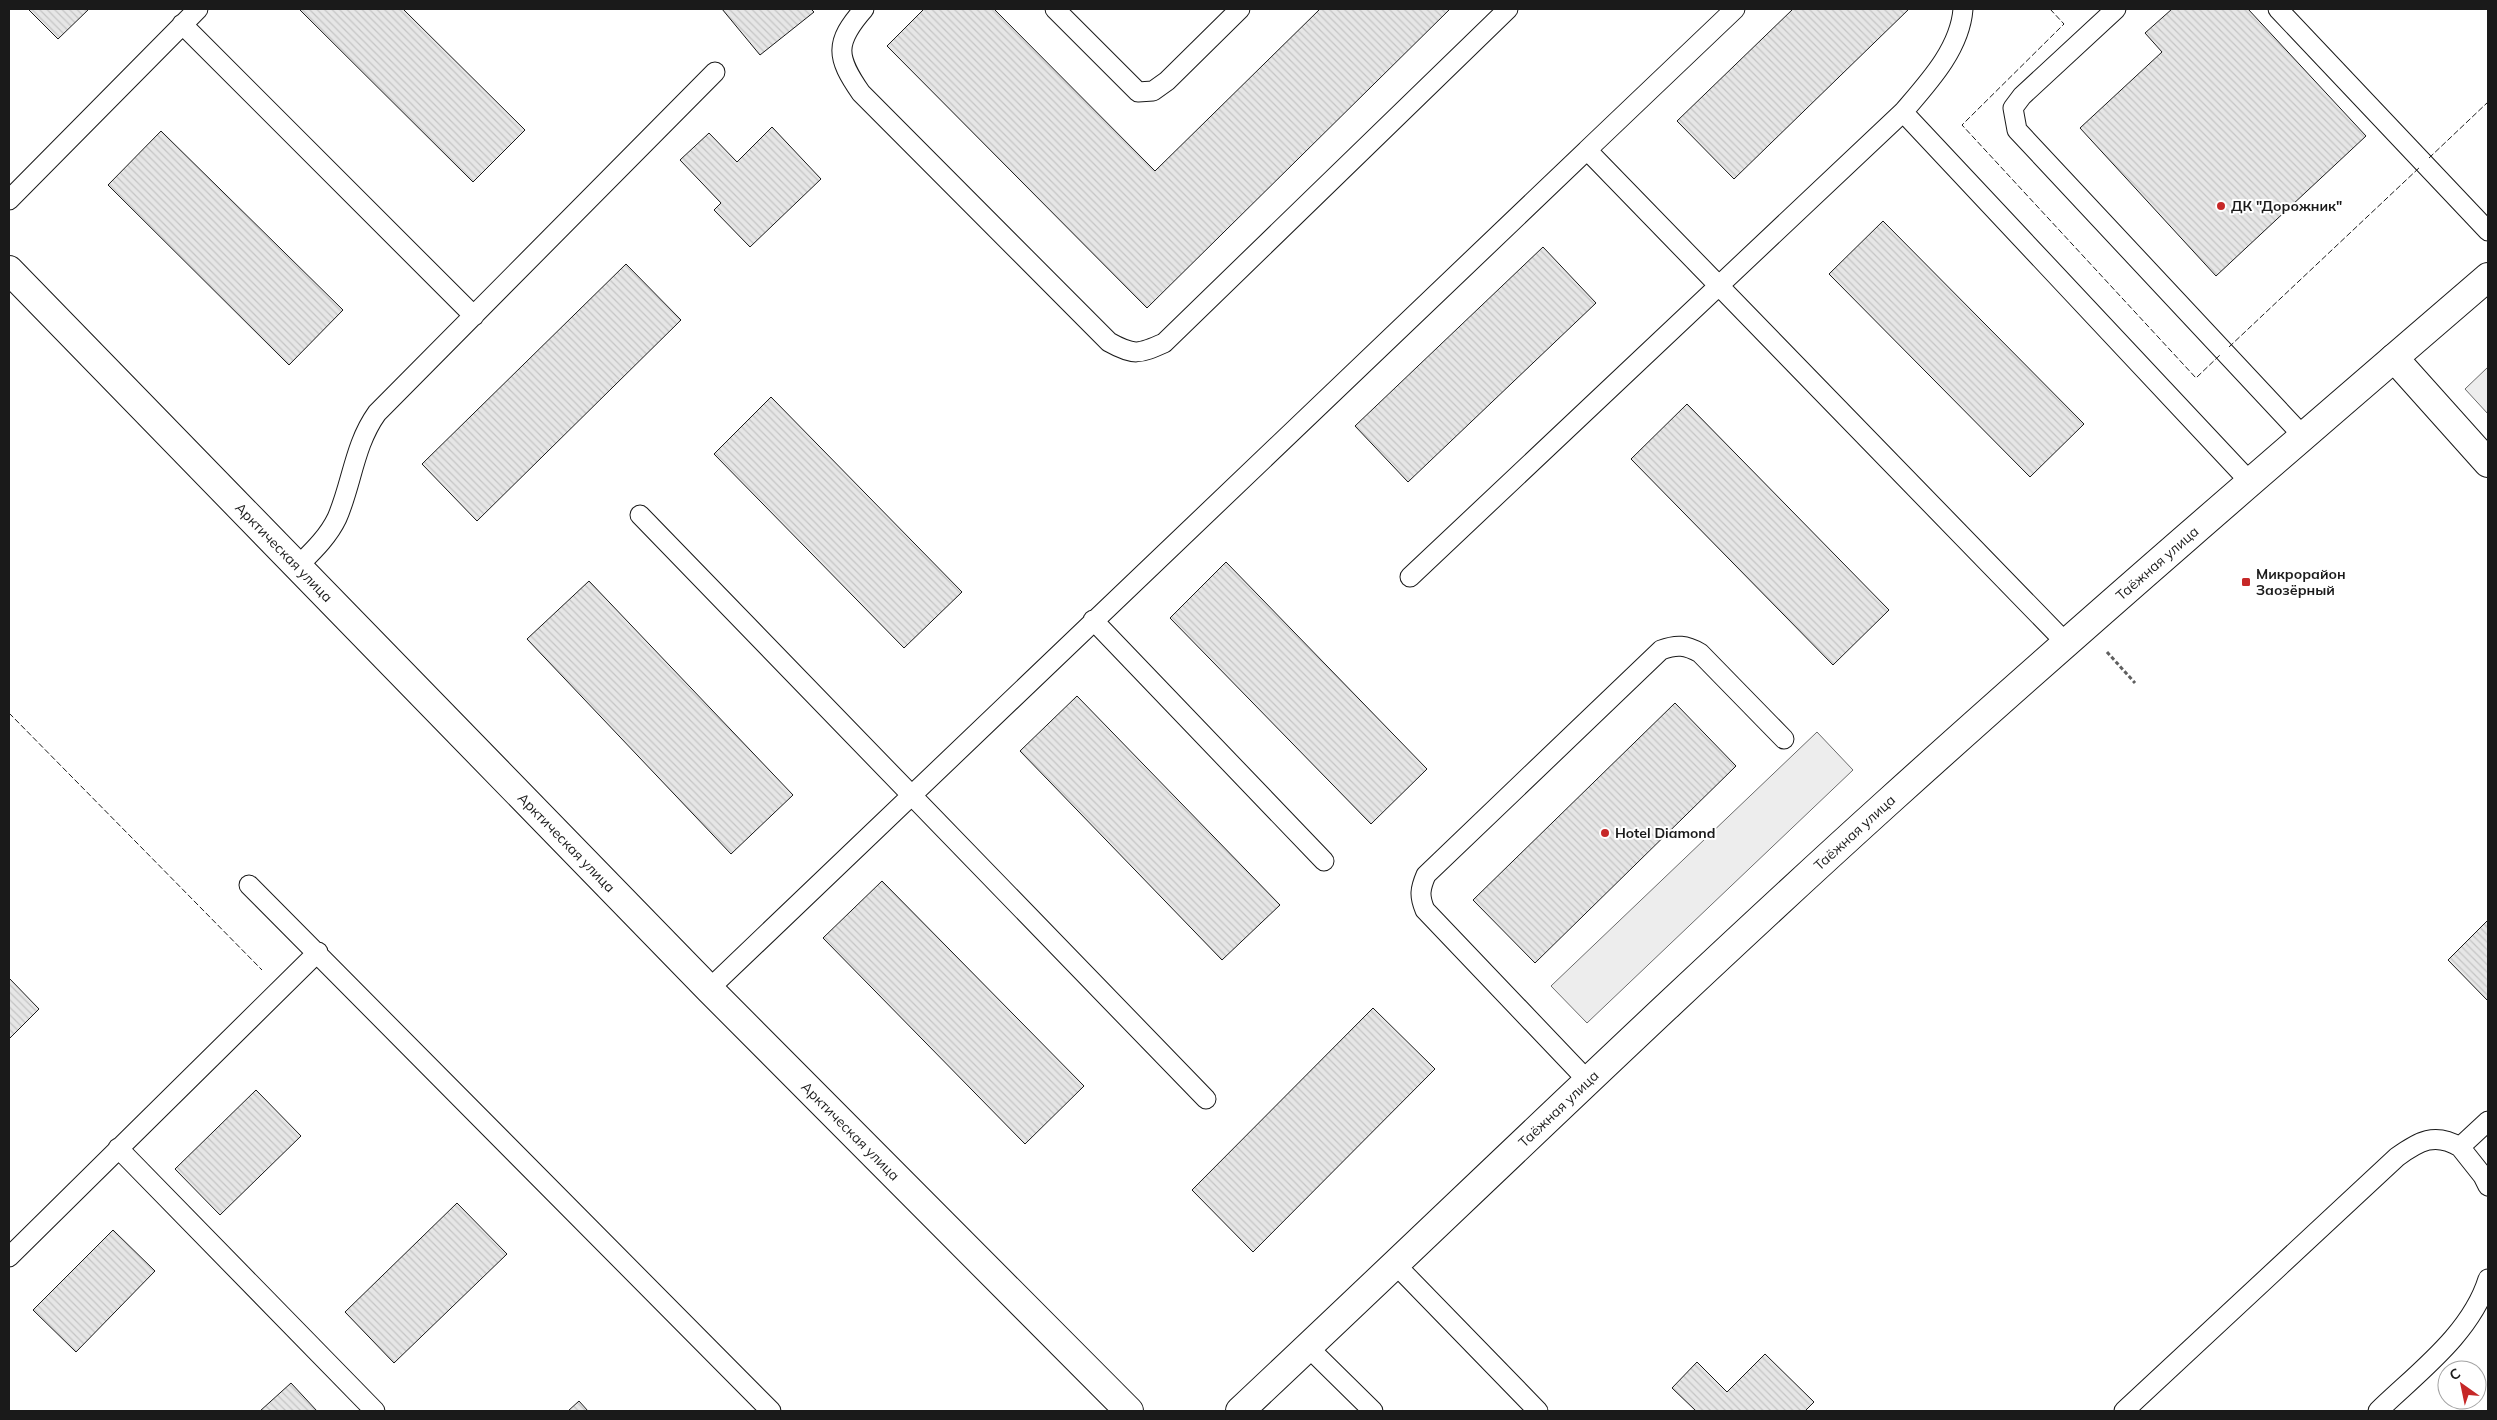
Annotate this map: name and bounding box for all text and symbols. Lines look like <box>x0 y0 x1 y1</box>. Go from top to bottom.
place label: ДК "Дорожник" <box>2231 197 2342 215</box>
marker: ДК "Дорожник" <box>2215 200 2227 212</box>
street label: Арктическая улица <box>231 499 336 606</box>
street label: Таёжная улица <box>2112 522 2202 604</box>
place label: Микрорайон Заозёрный <box>2256 565 2346 599</box>
marker: Микрорайон Заозёрный <box>2240 576 2252 588</box>
street label: Арктическая улица <box>514 789 619 896</box>
street label: Таёжная улица <box>1810 791 1899 874</box>
place label: Hotel Diamond <box>1615 824 1715 842</box>
marker: Hotel Diamond <box>1599 827 1611 839</box>
street label: Таёжная улица <box>1515 1066 1602 1151</box>
street label: Арктическая улица <box>797 1078 903 1184</box>
north arrow <box>2437 1360 2487 1410</box>
text: С <box>2446 1364 2464 1384</box>

